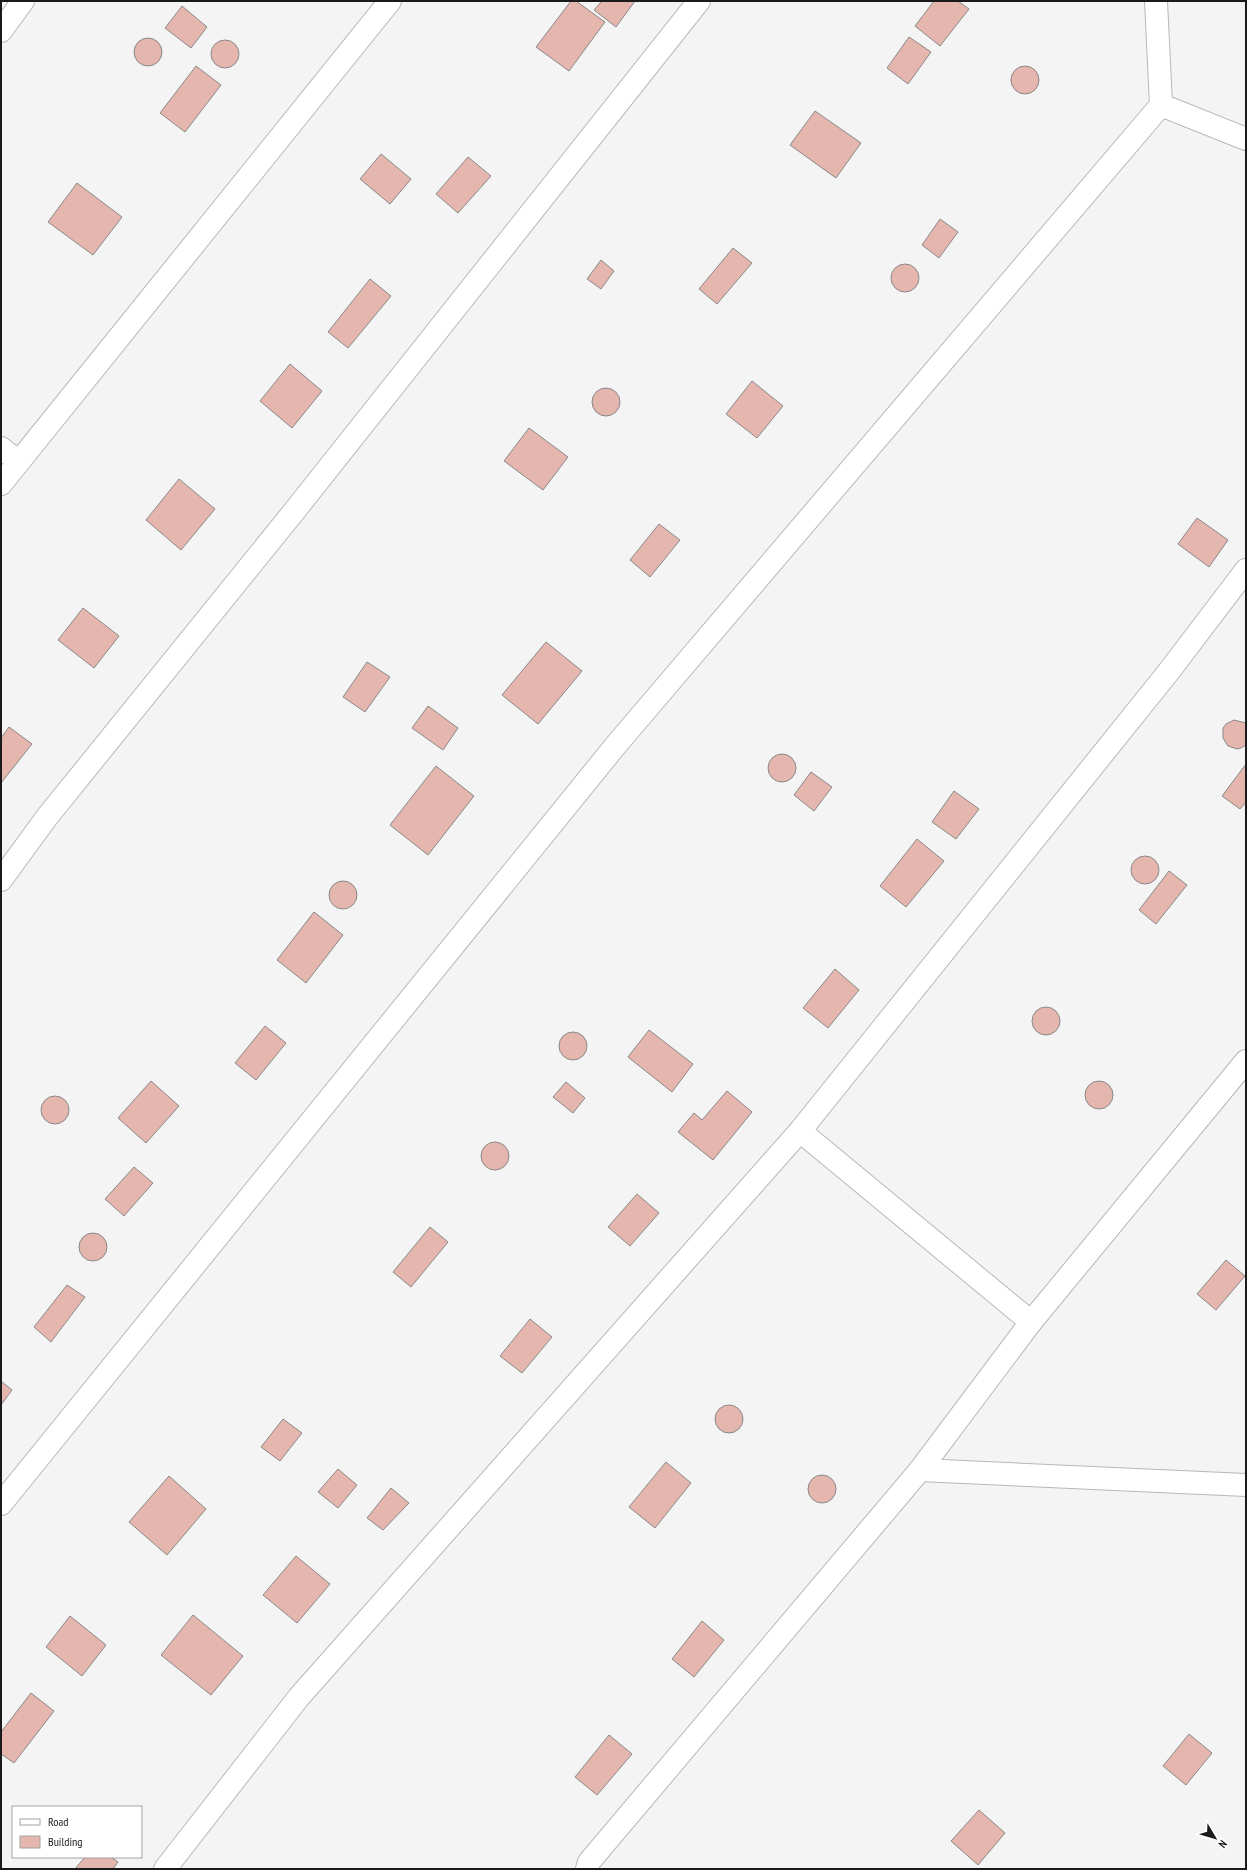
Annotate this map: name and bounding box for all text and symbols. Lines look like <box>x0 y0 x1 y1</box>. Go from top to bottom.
legend <box>12 1806 142 1858</box>
text: Road <box>48 1814 68 1829</box>
north arrow <box>1195 1818 1235 1858</box>
text: Building <box>48 1834 83 1849</box>
text: N <box>1216 1838 1230 1851</box>

